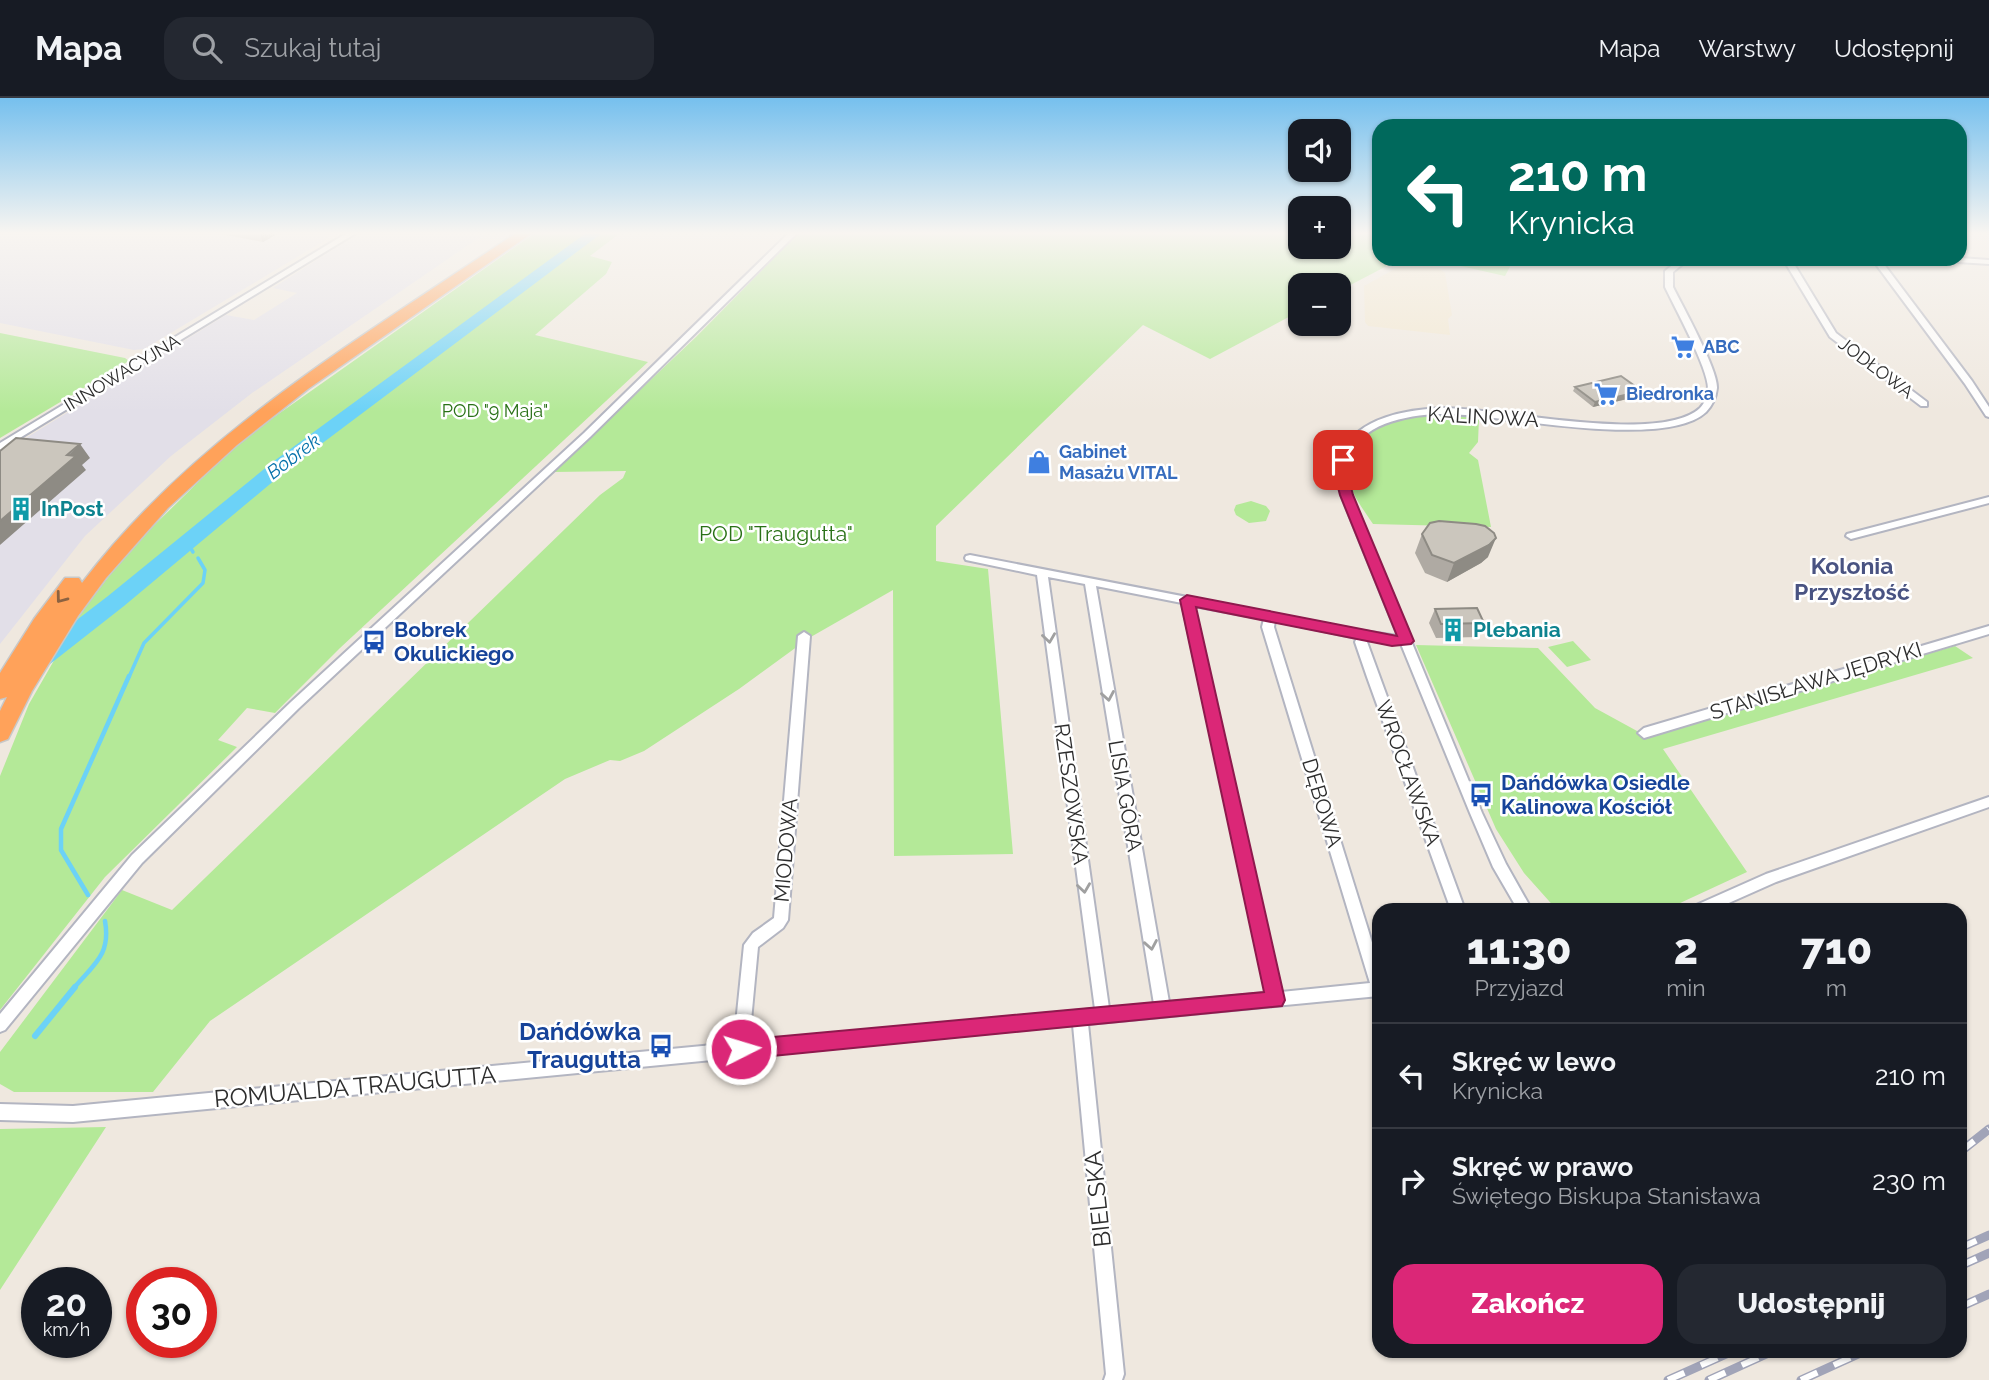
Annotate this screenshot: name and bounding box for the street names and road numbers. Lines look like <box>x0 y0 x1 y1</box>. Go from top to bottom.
street label: INNOWACYJNA <box>60 330 184 415</box>
street label: JODŁOWA <box>1835 333 1918 402</box>
street label: KALINOWA <box>1427 401 1539 432</box>
street label: STANISŁAWA JĘDRYKI <box>1707 636 1925 725</box>
street label: WROCŁAWSKA <box>1371 697 1446 849</box>
street label: RZESZOWSKA <box>1049 722 1094 866</box>
street label: LISIA GÓRA <box>1103 738 1148 854</box>
street label: DĘBOWA <box>1297 755 1348 850</box>
street label: MIODOWA <box>768 797 803 903</box>
street label: ROMUALDA TRAUGUTTA <box>213 1060 497 1113</box>
street label: BIELSKA <box>1078 1149 1117 1249</box>

